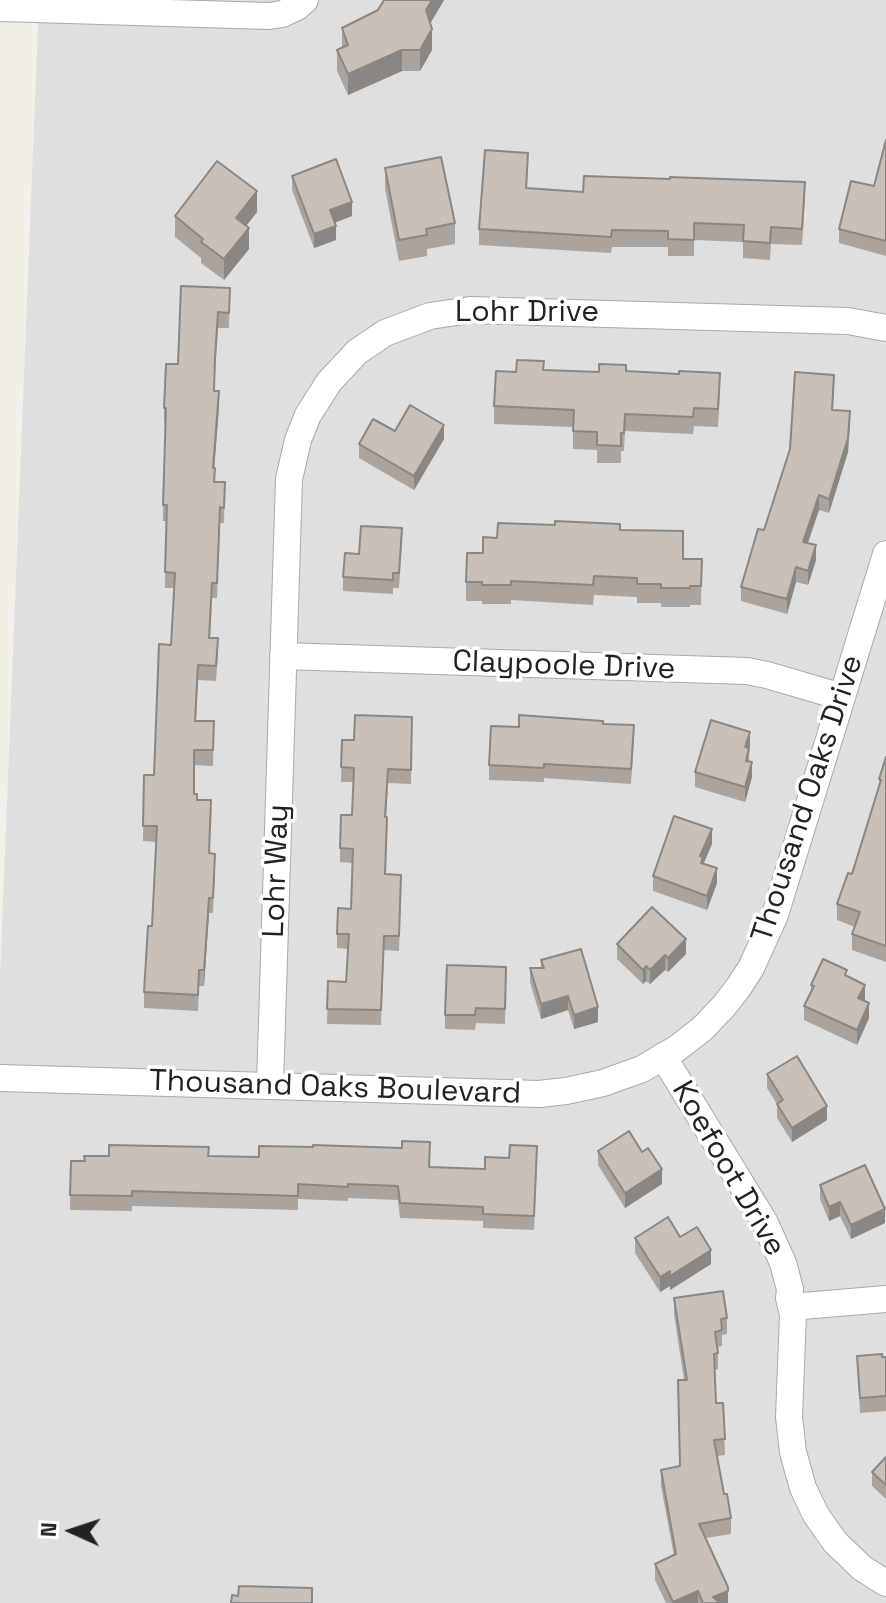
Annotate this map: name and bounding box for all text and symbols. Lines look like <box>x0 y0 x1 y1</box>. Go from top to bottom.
street label: Lohr Drive <box>455 295 599 331</box>
street label: Claypoole Drive <box>452 644 676 688</box>
street label: Thousand Oaks Drive <box>745 651 871 947</box>
street label: Lohr Way <box>257 804 297 938</box>
street label: Thousand Oaks Boulevard <box>148 1064 522 1112</box>
street label: Koefoot Drive <box>663 1075 793 1263</box>
north arrow <box>32 1491 112 1571</box>
text: N <box>34 1522 62 1538</box>

